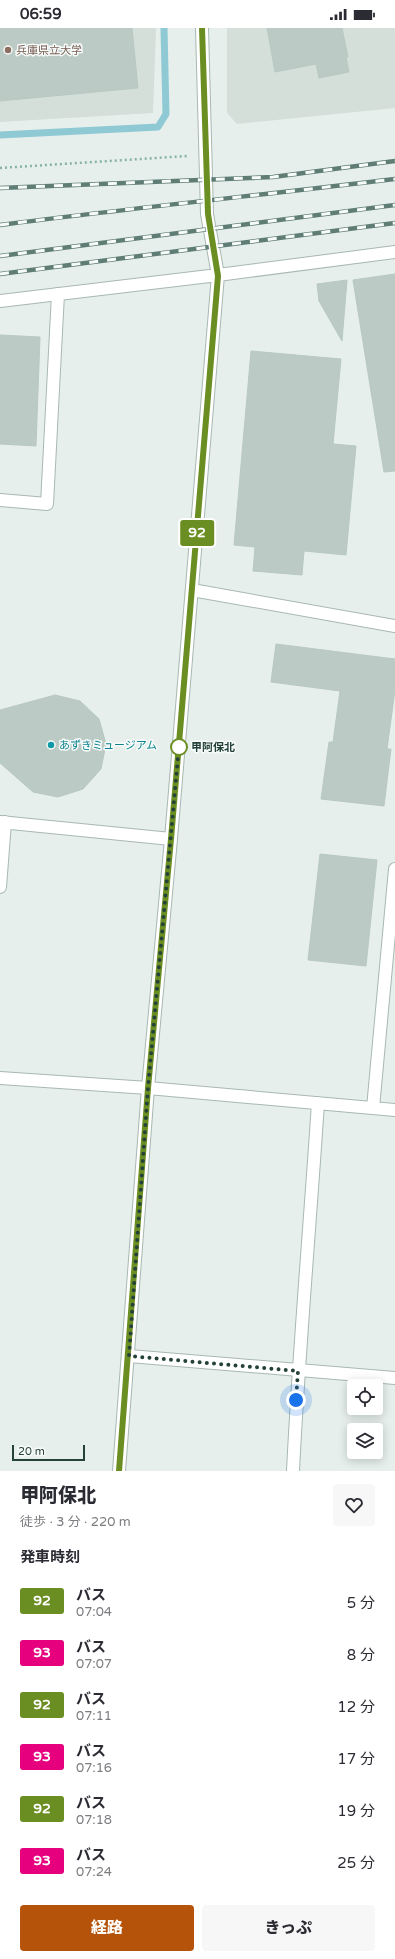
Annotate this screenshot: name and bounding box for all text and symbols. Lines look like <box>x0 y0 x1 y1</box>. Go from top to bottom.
text: 06:59 <box>20 5 62 23</box>
place label: 兵庫県立大学 <box>16 44 82 57</box>
marker: 兵庫県立大学 <box>3 45 13 55</box>
line badge: 92 <box>179 520 215 546</box>
text: 92 <box>188 524 206 541</box>
marker: 甲阿保北 <box>170 738 188 756</box>
place label: あずきミュージアム <box>59 739 157 752</box>
marker: あずきミュージアム <box>46 740 56 750</box>
place label: 甲阿保北 <box>191 741 235 754</box>
map controls <box>347 1379 383 1459</box>
button: locate <box>347 1379 383 1415</box>
your location <box>286 1390 306 1410</box>
button: layers <box>347 1423 383 1459</box>
scale bar <box>12 1443 85 1462</box>
text: 20 m <box>18 1445 45 1458</box>
button: heart <box>333 1484 375 1526</box>
text: 甲阿保北 <box>20 1485 96 1507</box>
text: 徒歩 · 3 分 · 220 m <box>20 1514 131 1530</box>
text: 発車時刻 <box>20 1548 80 1566</box>
text: バス <box>76 1586 106 1604</box>
text: 92 <box>33 1592 51 1609</box>
text: 5 分 <box>347 1594 375 1612</box>
text: 07:04 <box>76 1604 112 1620</box>
text: バス <box>76 1638 106 1656</box>
text: 93 <box>33 1644 51 1661</box>
text: 8 分 <box>347 1646 375 1664</box>
text: 07:07 <box>76 1656 112 1672</box>
text: バス <box>76 1690 106 1708</box>
text: 92 <box>33 1696 51 1713</box>
text: 12 分 <box>337 1698 375 1716</box>
text: 07:11 <box>76 1708 112 1724</box>
text: バス <box>76 1742 106 1760</box>
text: 93 <box>33 1748 51 1765</box>
text: 17 分 <box>337 1750 375 1768</box>
text: 07:16 <box>76 1760 112 1776</box>
text: バス <box>76 1794 106 1812</box>
text: 92 <box>33 1800 51 1817</box>
text: 19 分 <box>337 1802 375 1820</box>
text: 07:18 <box>76 1812 112 1828</box>
text: バス <box>76 1846 106 1864</box>
text: 93 <box>33 1852 51 1869</box>
text: 25 分 <box>337 1854 375 1872</box>
text: 07:24 <box>76 1864 112 1880</box>
button: 経路 <box>20 1905 194 1951</box>
button: きっぷ <box>202 1905 375 1951</box>

